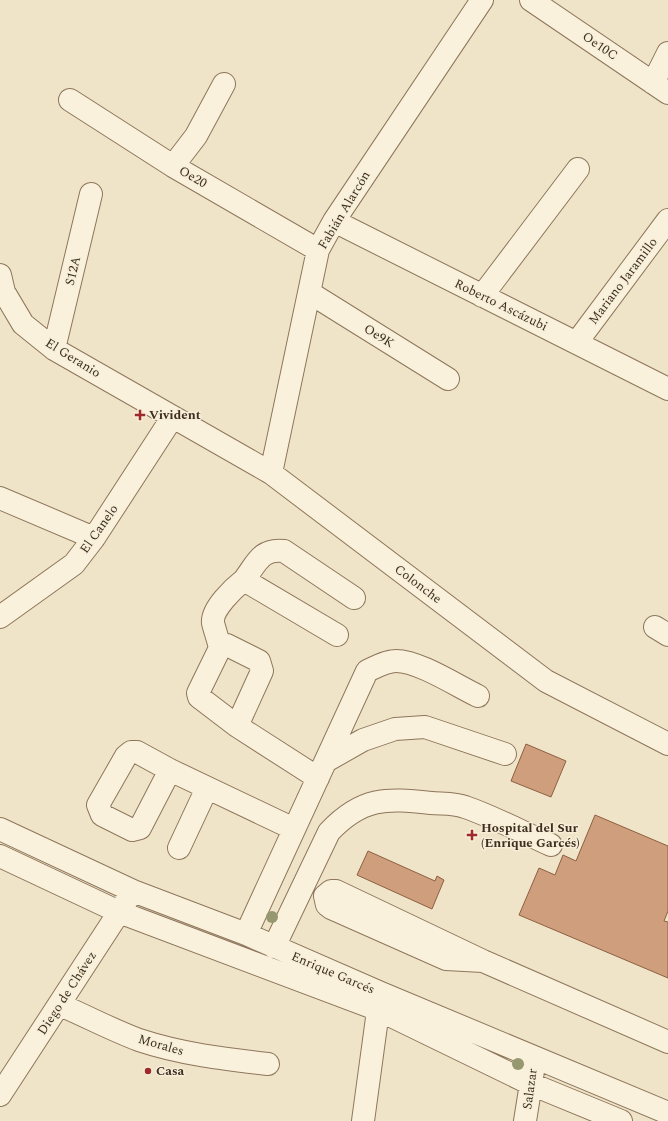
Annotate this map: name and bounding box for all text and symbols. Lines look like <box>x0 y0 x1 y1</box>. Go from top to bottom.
street label: Oe10C <box>578 27 622 65</box>
street label: Oe20 <box>175 161 211 193</box>
street label: Fabián Alarcón <box>313 167 376 253</box>
street label: Mariano Jaramillo <box>583 233 663 329</box>
street label: S12A <box>60 254 86 288</box>
street label: Roberto Ascázubi <box>451 274 551 336</box>
street label: Oe9K <box>360 319 399 353</box>
street label: El Geranio <box>41 333 105 383</box>
place label: Vivident <box>149 405 201 425</box>
marker: Vivident <box>134 409 146 421</box>
street label: El Canelo <box>75 500 123 558</box>
street label: Colonche <box>390 559 446 609</box>
place label: Hospital del Sur (Enrique Garcés) <box>481 818 580 853</box>
marker: Hospital del Sur (Enrique Garcés) <box>466 829 478 841</box>
street label: Enrique Garcés <box>288 946 378 1000</box>
street label: Diego de Chávez <box>32 947 102 1039</box>
street label: Morales <box>136 1029 186 1061</box>
place label: Casa <box>156 1061 185 1081</box>
marker: Casa <box>143 1066 153 1076</box>
street label: Salazar <box>517 1067 543 1111</box>

